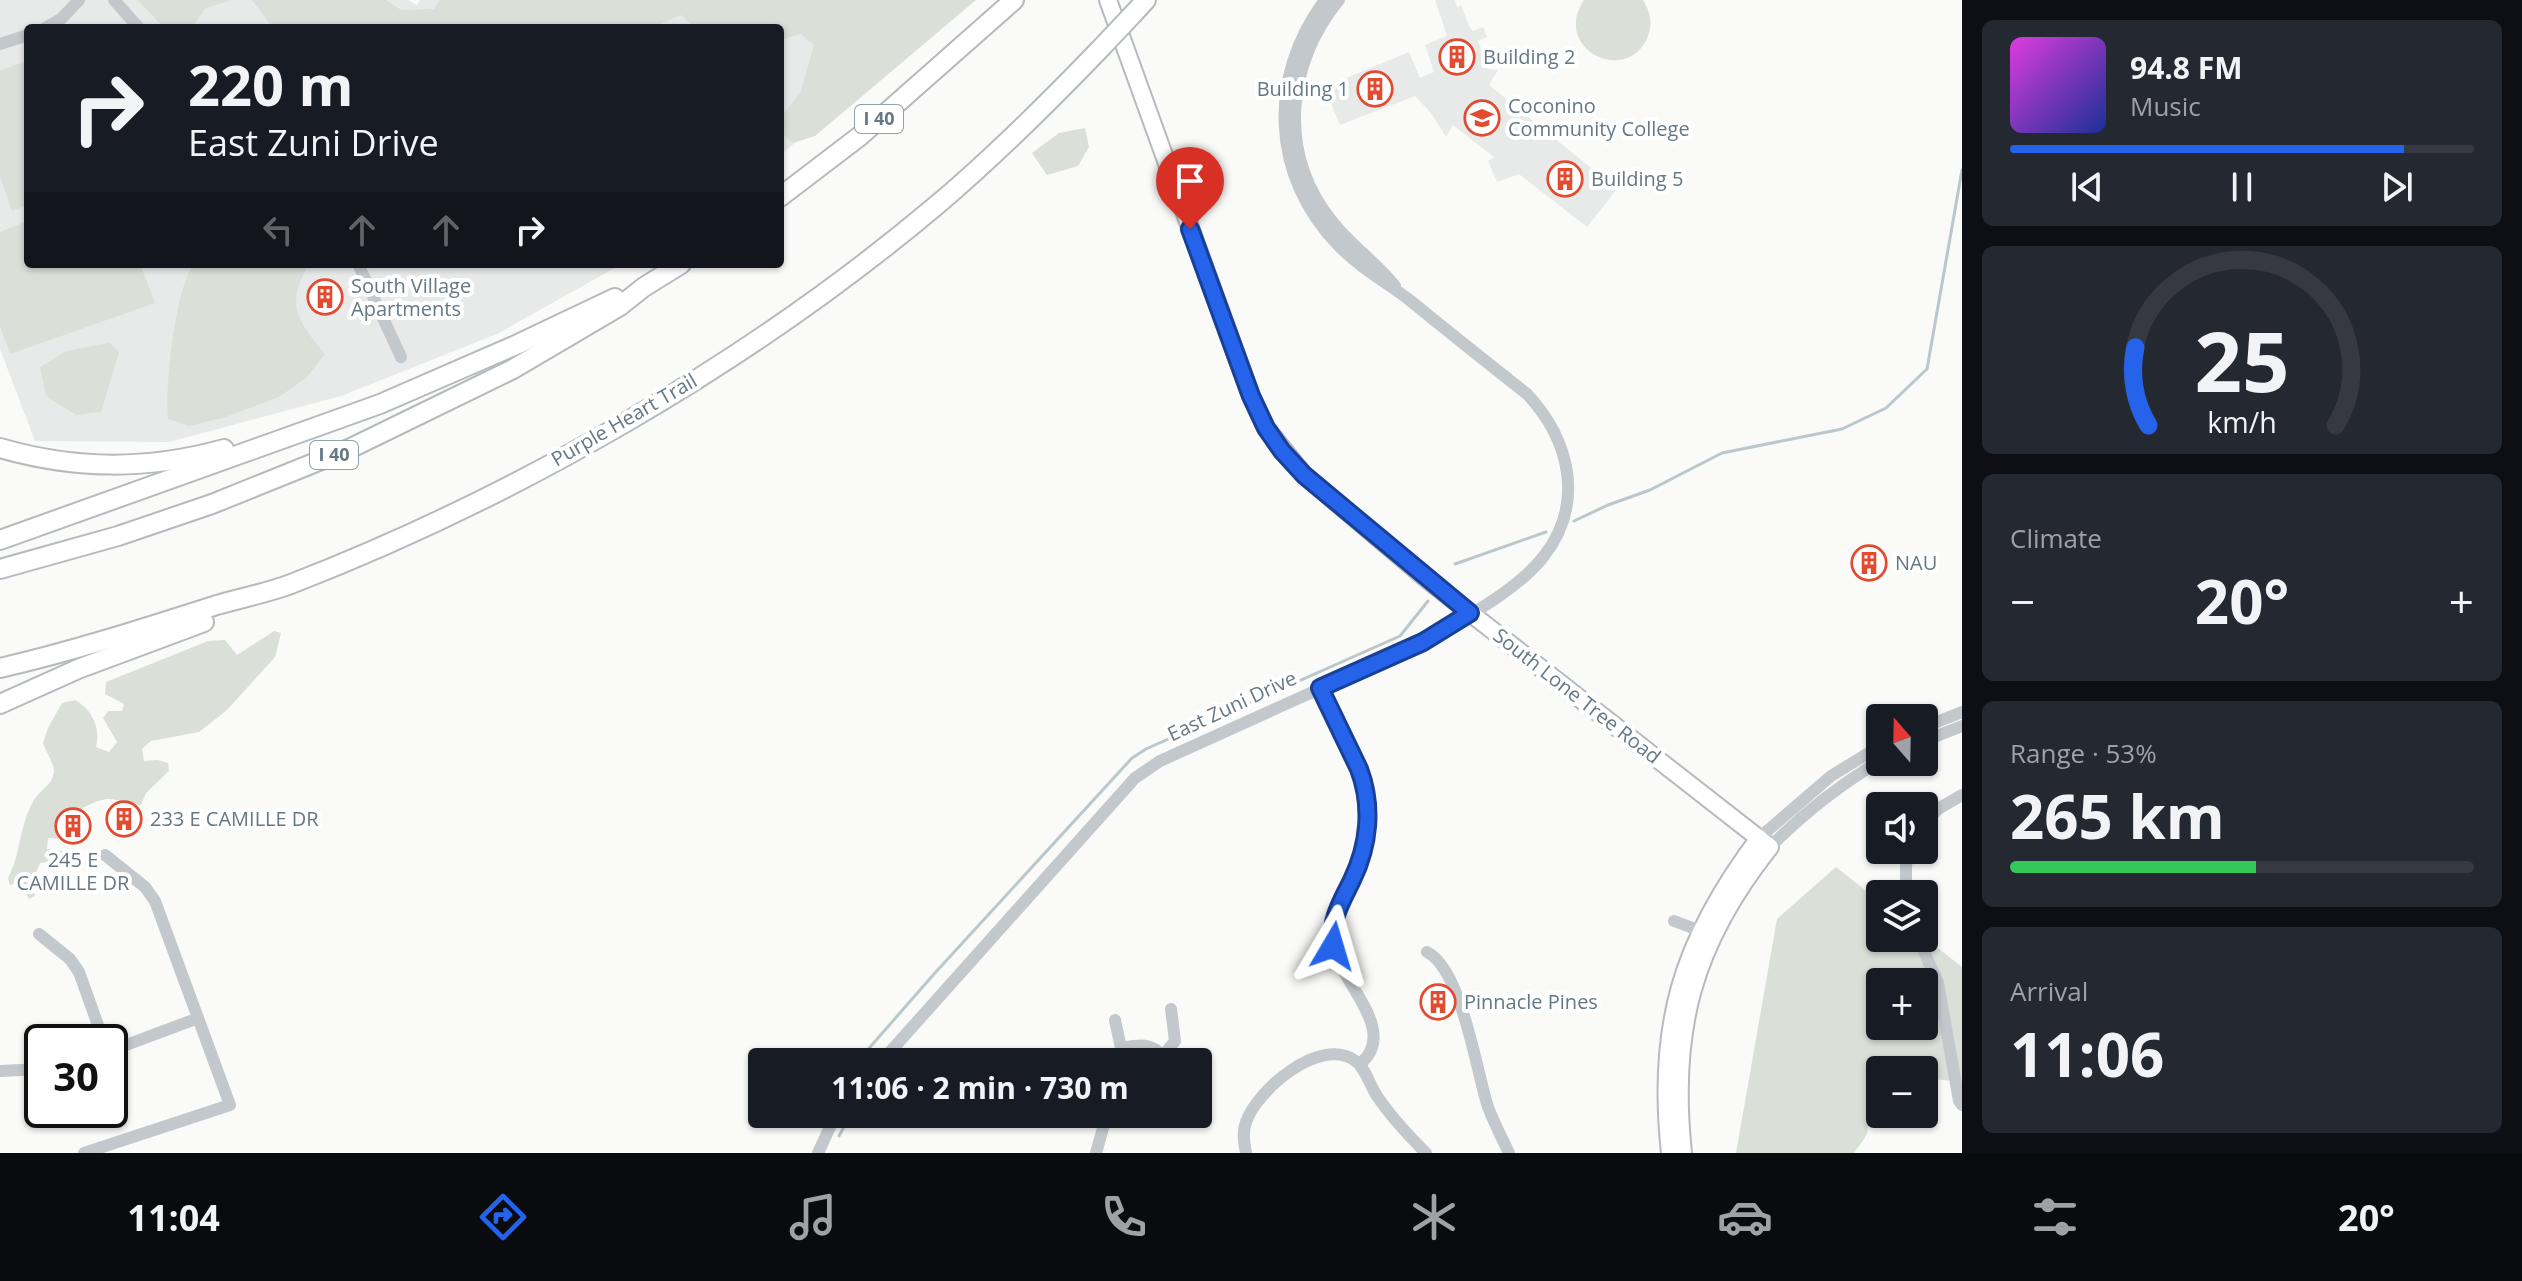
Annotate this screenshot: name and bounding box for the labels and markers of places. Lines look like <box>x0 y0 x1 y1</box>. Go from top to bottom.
building icon: Building 2 <box>1438 38 1476 76</box>
place label: Building 2 <box>1483 43 1575 70</box>
building icon: Building 1 <box>1356 70 1394 108</box>
place label: Building 1 <box>1257 75 1349 102</box>
place label: Coconino Community College <box>1508 92 1690 142</box>
school or university icon: Coconino Community College <box>1463 99 1501 137</box>
pin <box>1156 147 1224 229</box>
building icon: Building 5 <box>1546 160 1584 198</box>
place label: Building 5 <box>1591 165 1683 192</box>
place label: South Village Apartments <box>351 272 471 322</box>
building icon: South Village Apartments <box>306 278 344 316</box>
building icon: NAU <box>1850 544 1888 582</box>
place label: NAU <box>1895 549 1937 576</box>
building icon: 233 E CAMILLE DR <box>105 800 143 838</box>
place label: 233 E CAMILLE DR <box>150 805 319 832</box>
building icon: 245 E CAMILLE DR <box>54 807 92 845</box>
place label: 245 E CAMILLE DR <box>17 846 130 896</box>
building icon: Pinnacle Pines <box>1419 983 1457 1021</box>
place label: Pinnacle Pines <box>1464 988 1598 1015</box>

